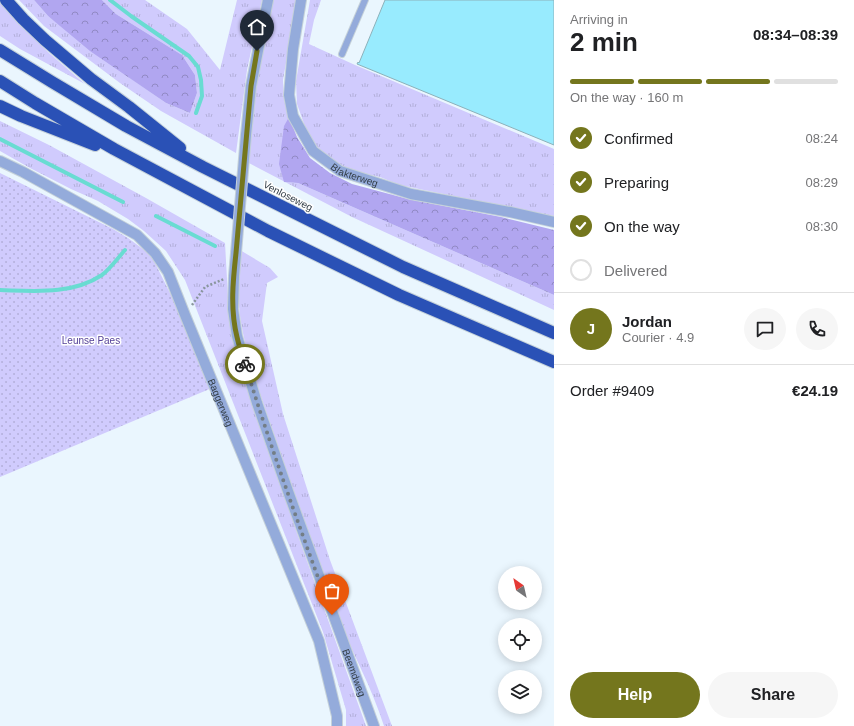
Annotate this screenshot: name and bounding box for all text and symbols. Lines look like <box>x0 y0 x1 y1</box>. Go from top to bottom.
pin <box>240 10 274 51</box>
text: Arriving in <box>570 12 628 27</box>
icon: home <box>246 16 268 38</box>
text: 08:34–08:39 <box>753 26 838 43</box>
text: 2 min <box>570 27 638 57</box>
text: On the way · 160 m <box>570 90 683 105</box>
icon: check <box>570 127 592 149</box>
text: Confirmed <box>604 130 673 147</box>
text: 08:24 <box>805 131 838 146</box>
street label: Blakterweg <box>329 161 379 188</box>
icon: check <box>570 171 592 193</box>
text: Preparing <box>604 174 669 191</box>
text: 08:29 <box>805 175 838 190</box>
street label: Venloseweg <box>261 179 315 213</box>
icon: check <box>570 215 592 237</box>
text: On the way <box>604 218 680 235</box>
text: 08:30 <box>805 219 838 234</box>
text: Delivered <box>604 262 667 279</box>
button: chat <box>744 308 786 350</box>
button: phone <box>796 308 838 350</box>
text: Jordan <box>622 313 672 330</box>
text: J <box>587 320 595 337</box>
text: Courier · 4.9 <box>622 330 694 345</box>
park label: Leunse Paes <box>62 335 120 346</box>
courier <box>225 344 265 384</box>
icon: bike <box>234 353 256 375</box>
street label: Baggerweg <box>206 377 236 428</box>
text: Order #9409 <box>570 382 654 399</box>
text: €24.19 <box>792 382 838 399</box>
north arrow <box>498 566 542 610</box>
map controls <box>498 566 542 714</box>
pin <box>315 574 349 615</box>
icon: bag <box>321 580 343 602</box>
button: locate <box>498 618 542 662</box>
street label: Beemdweg <box>341 647 368 698</box>
button: layers <box>498 670 542 714</box>
button: Help <box>570 672 700 718</box>
button: Share <box>708 672 838 718</box>

